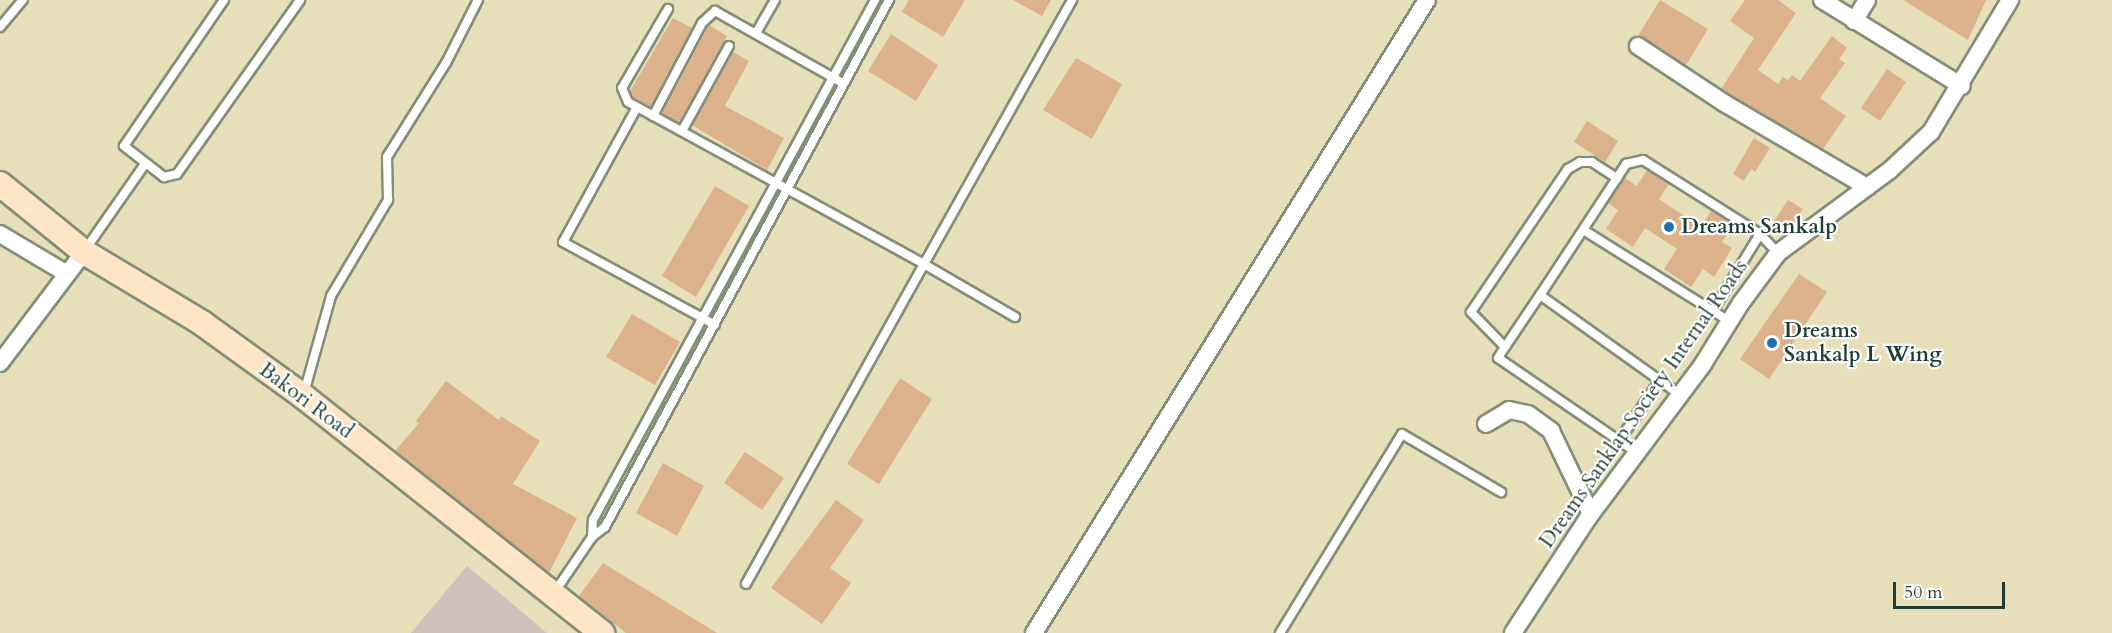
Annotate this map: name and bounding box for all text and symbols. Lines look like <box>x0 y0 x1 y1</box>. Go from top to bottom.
place label: Dreams Sankalp <box>1681 214 1837 240</box>
marker: Dreams Sankalp <box>1662 220 1676 234</box>
street label: Dreams Sanklap Society Internal Roads <box>1534 255 1754 553</box>
place label: Dreams Sankalp L Wing <box>1784 318 1942 368</box>
marker: Dreams Sankalp L Wing <box>1765 336 1779 350</box>
street label: Bakori Road <box>254 357 358 445</box>
scale bar <box>1896 570 2008 608</box>
text: 50 m <box>1904 580 1943 605</box>

